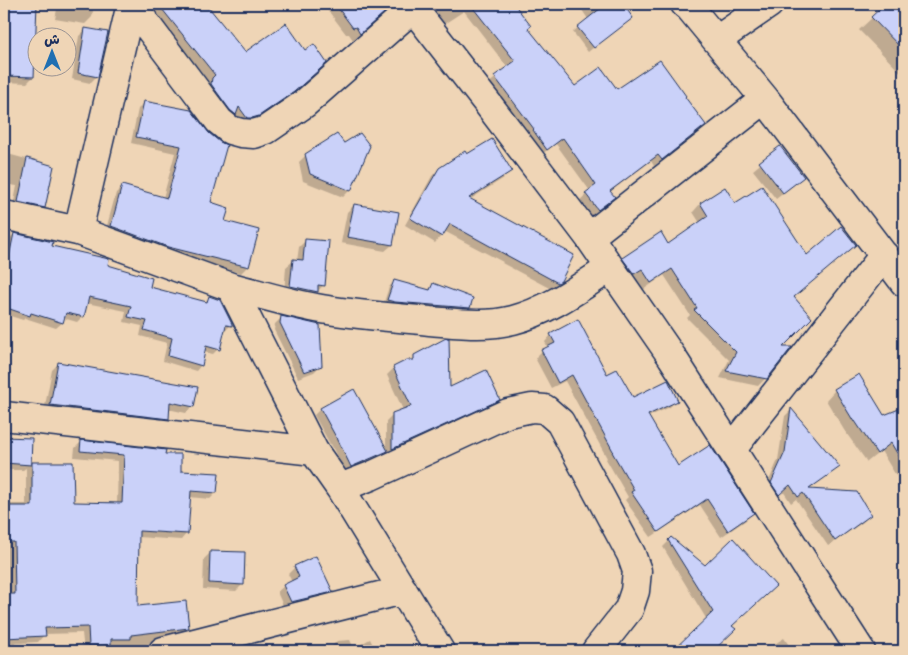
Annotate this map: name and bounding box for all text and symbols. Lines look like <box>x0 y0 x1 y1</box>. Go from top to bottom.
north arrow <box>28 28 78 78</box>
text: ش <box>44 30 60 50</box>

